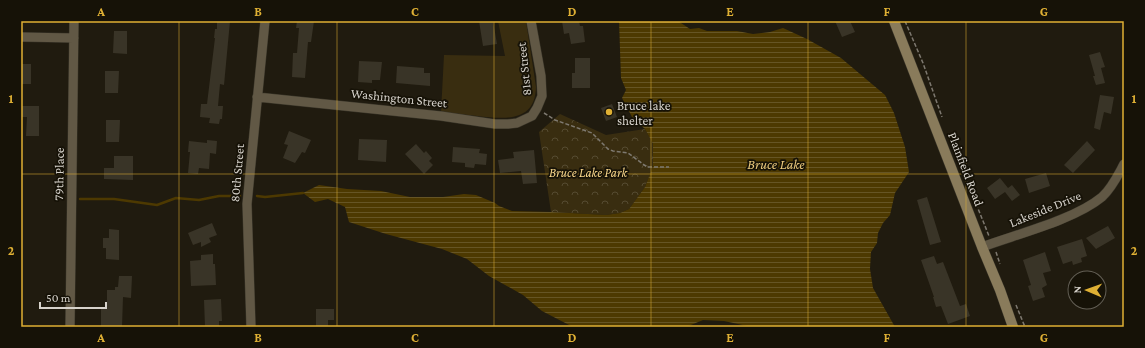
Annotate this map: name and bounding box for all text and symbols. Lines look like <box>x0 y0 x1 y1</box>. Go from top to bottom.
text: A <box>96 4 105 19</box>
text: B <box>254 4 262 19</box>
text: C <box>411 4 419 19</box>
text: D <box>568 4 577 19</box>
text: E <box>726 4 734 19</box>
text: F <box>884 4 891 19</box>
text: G <box>1040 4 1048 19</box>
street label: 81st Street <box>514 41 534 96</box>
street label: Washington Street <box>350 85 449 111</box>
text: 1 <box>9 91 14 106</box>
text: 1 <box>1132 91 1137 106</box>
place label: Bruce lake shelter <box>617 98 671 128</box>
marker: Bruce lake shelter <box>604 107 614 117</box>
street label: Plainfield Road <box>945 130 987 208</box>
street label: 80th Street <box>227 143 247 203</box>
street label: 79th Place <box>51 147 67 201</box>
water label: Bruce Lake <box>747 156 805 172</box>
park label: Bruce Lake Park <box>549 165 628 180</box>
street label: Lakeside Drive <box>1007 188 1083 230</box>
text: 2 <box>8 243 15 258</box>
text: 2 <box>1131 243 1138 258</box>
north arrow <box>1067 270 1107 310</box>
scale bar <box>40 284 106 310</box>
text: N <box>1071 285 1083 294</box>
text: 50 m <box>46 291 71 305</box>
text: A <box>96 330 105 345</box>
text: B <box>254 330 262 345</box>
text: C <box>411 330 419 345</box>
text: D <box>568 330 577 345</box>
text: E <box>726 330 734 345</box>
text: F <box>884 330 891 345</box>
text: G <box>1040 330 1048 345</box>

